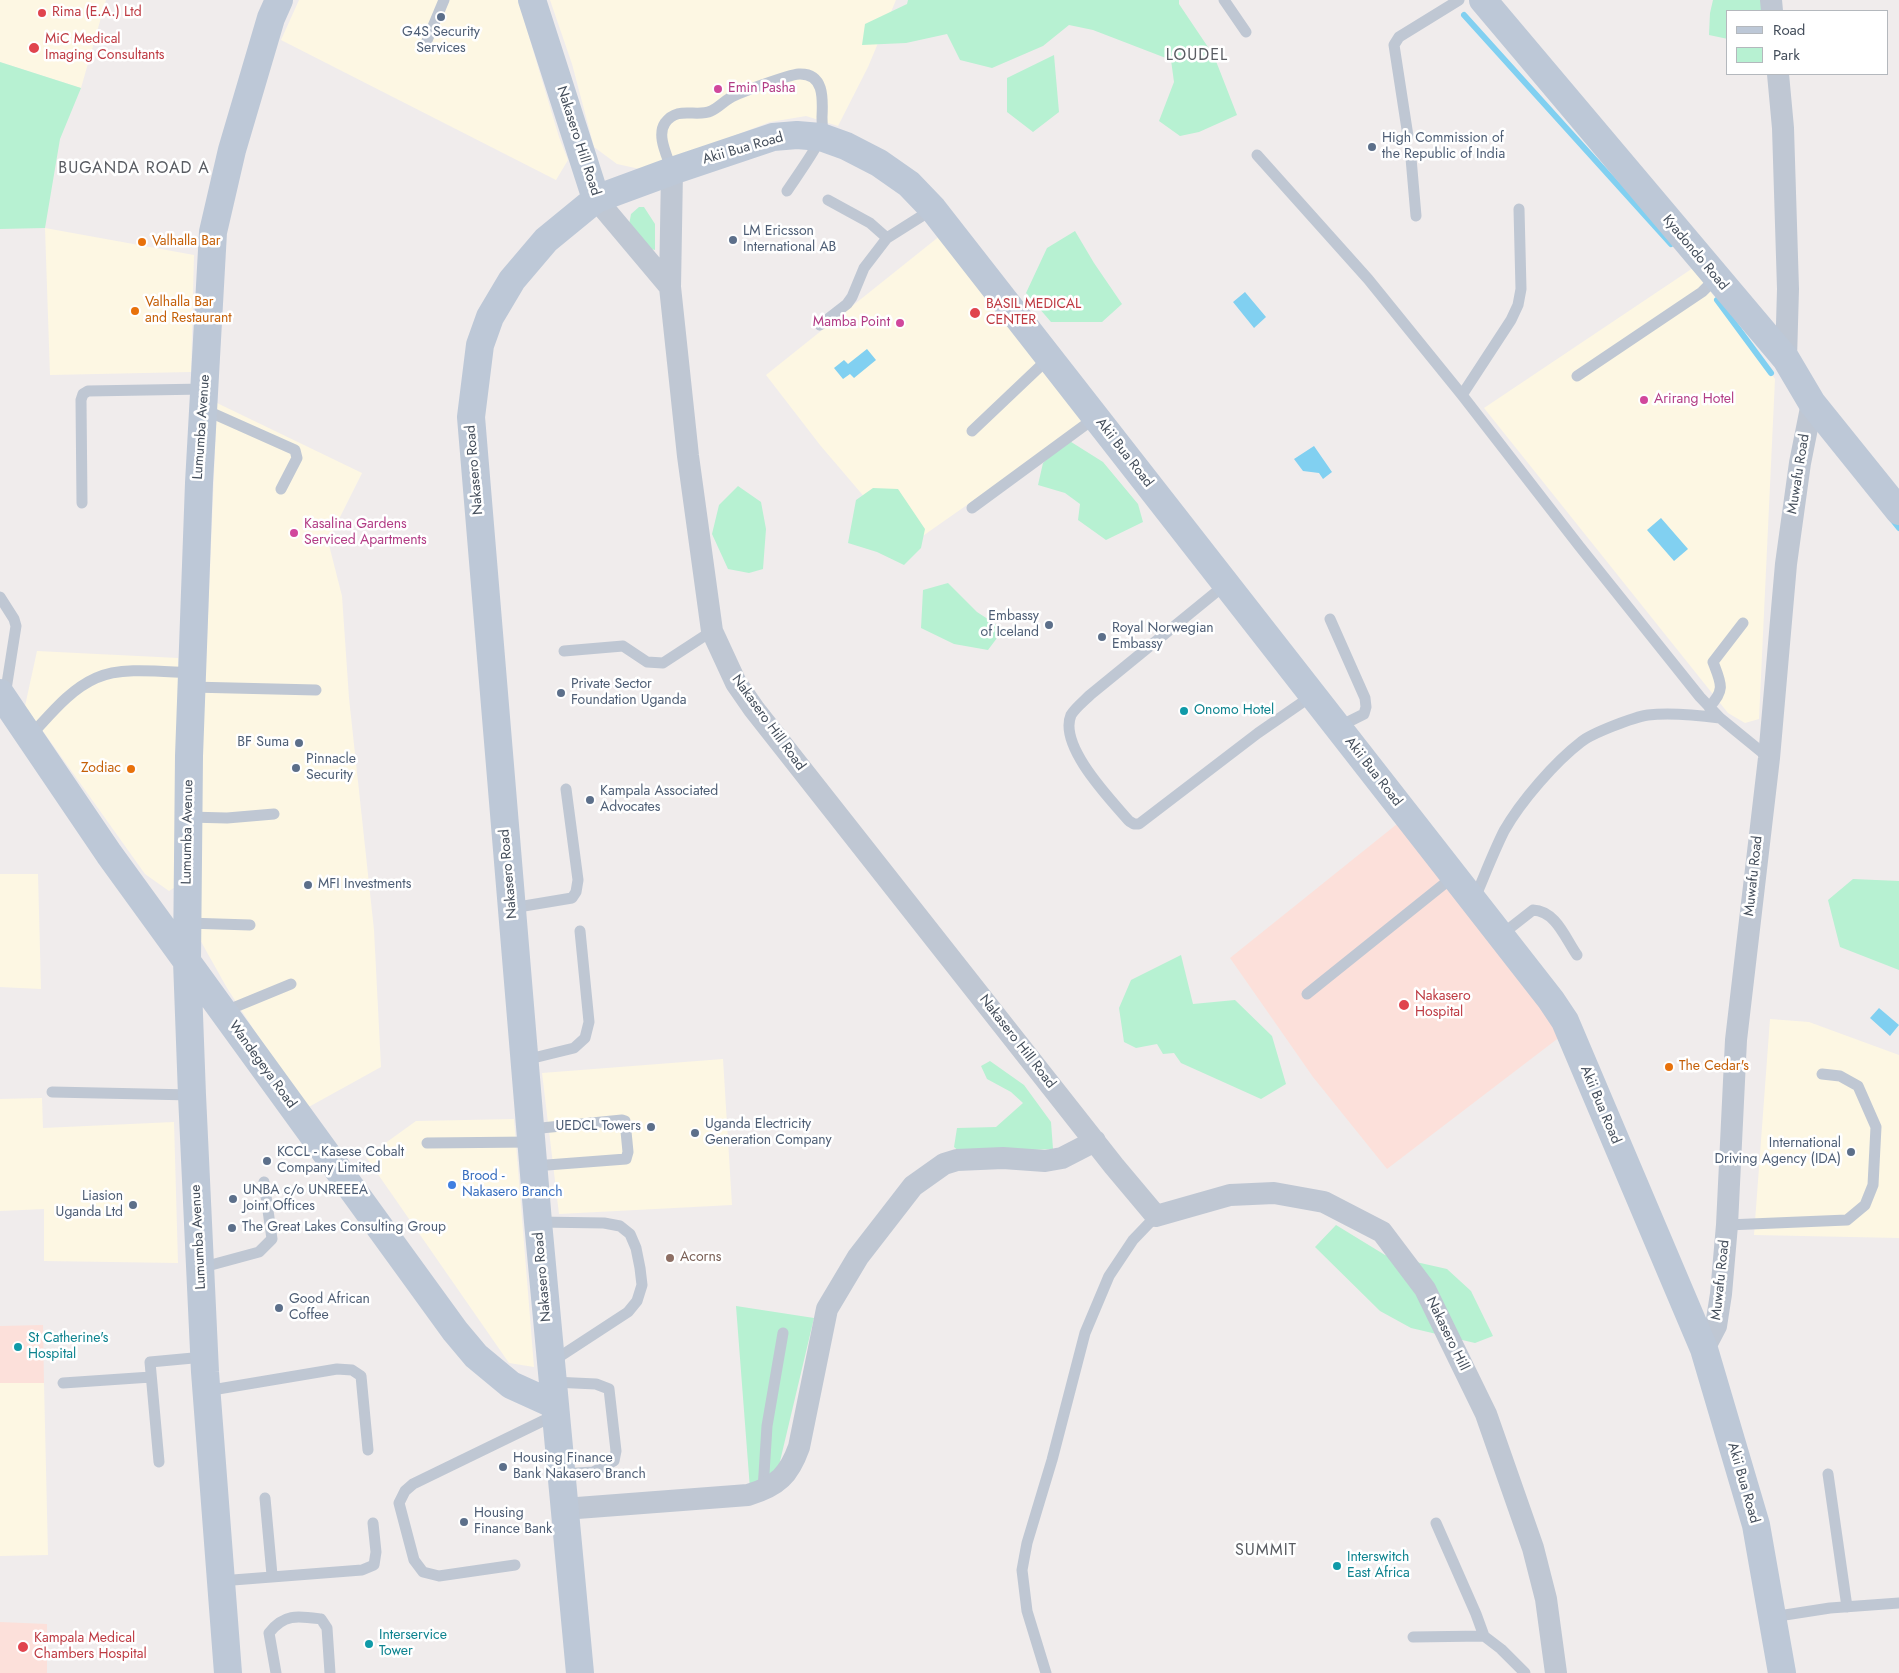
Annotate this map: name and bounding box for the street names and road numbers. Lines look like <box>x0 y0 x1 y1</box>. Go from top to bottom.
street label: Nakasero Hill Road <box>552 84 604 198</box>
street label: Akii Bua Road <box>701 129 785 169</box>
street label: Kyadondo Road <box>1659 212 1731 294</box>
street label: Lumumba Avenue <box>190 374 214 480</box>
street label: Akii Bua Road <box>1092 415 1156 491</box>
street label: Nakasero Road <box>463 424 487 516</box>
street label: Muwafu Road <box>1784 433 1814 515</box>
street label: Nakasero Hill Road <box>728 672 808 774</box>
street label: Akii Bua Road <box>1341 734 1405 810</box>
street label: Lumumba Avenue <box>179 779 197 885</box>
street label: Nakasero Road <box>497 828 521 920</box>
street label: Muwafu Road <box>1741 835 1767 917</box>
street label: Nakasero Hill Road <box>975 992 1059 1092</box>
street label: Wandegeya Road <box>225 1018 299 1112</box>
street label: Akii Bua Road <box>1576 1063 1624 1147</box>
street label: Lumumba Avenue <box>188 1184 210 1290</box>
street label: Nakasero Road <box>531 1231 555 1323</box>
street label: Muwafu Road <box>1708 1239 1734 1321</box>
street label: Nakasero Hill <box>1422 1294 1472 1374</box>
street label: Akii Bua Road <box>1723 1441 1763 1525</box>

